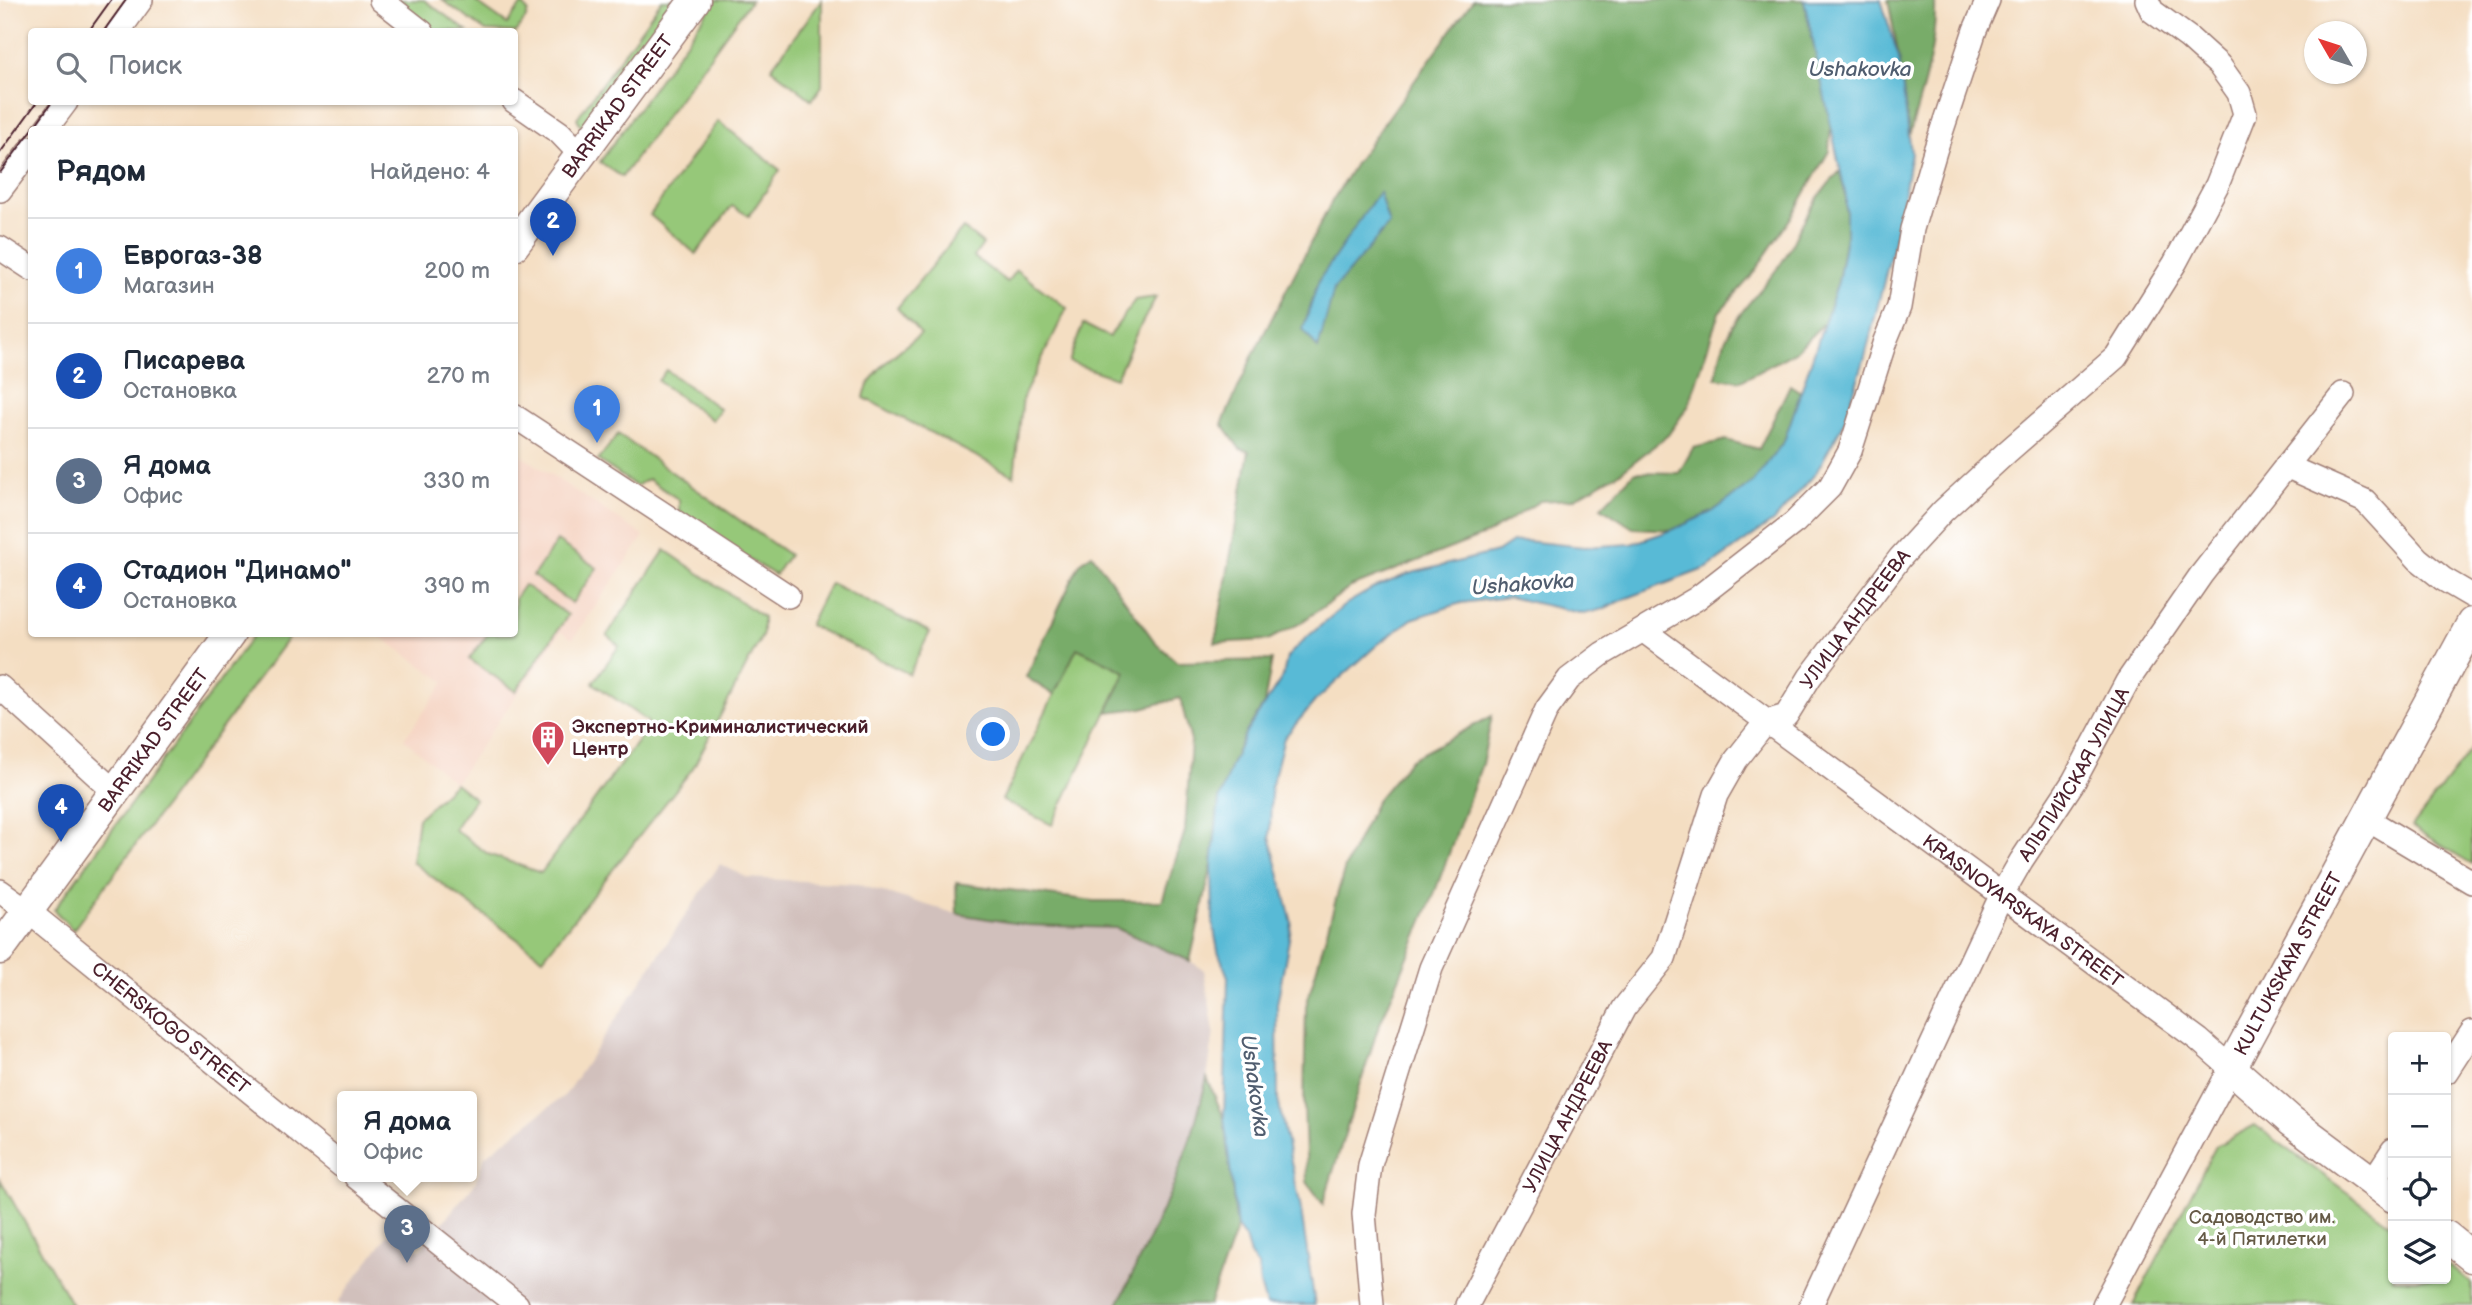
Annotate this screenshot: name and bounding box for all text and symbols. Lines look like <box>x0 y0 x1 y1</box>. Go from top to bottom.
north arrow <box>2304 21 2367 84</box>
search box <box>28 28 518 105</box>
street label: BARRIKAD STREET <box>557 30 679 183</box>
icon: search <box>52 48 90 86</box>
text: Поиск <box>108 51 182 82</box>
water label: Ushakovka <box>1808 57 1912 82</box>
text: Рядом <box>56 154 146 190</box>
text: Найдено: 4 <box>370 158 490 186</box>
pin: 2 <box>530 198 576 256</box>
text: Еврогаз-38 <box>123 241 263 272</box>
text: 1 <box>74 257 84 285</box>
text: 200 m <box>424 257 490 285</box>
text: Магазин <box>123 272 215 300</box>
text: Писарева <box>123 346 245 377</box>
text: 2 <box>72 362 86 390</box>
text: 270 m <box>426 362 490 390</box>
text: Остановка <box>123 377 237 405</box>
pin: 1 <box>574 385 620 443</box>
text: Я дома <box>123 451 211 482</box>
text: 3 <box>72 467 86 495</box>
text: 330 m <box>423 467 490 495</box>
text: Офис <box>123 482 183 510</box>
street label: УЛИЦА АНДРЕЕВА <box>1796 544 1916 693</box>
text: Стадион "Динамо" <box>123 556 352 587</box>
water label: Ushakovka <box>1471 568 1575 601</box>
text: 4 <box>72 572 86 600</box>
text: 390 m <box>424 572 490 600</box>
text: Остановка <box>123 587 237 615</box>
street label: BARRIKAD STREET <box>94 664 214 817</box>
street label: АЛЬПИЙСКАЯ УЛИЦА <box>2014 683 2135 867</box>
place label: Экспертно-Криминалистический Центр <box>572 716 868 761</box>
your location <box>976 717 1010 751</box>
building icon: Экспертно-Криминалистический Центр <box>529 718 567 767</box>
pin: 4 <box>38 784 84 842</box>
street label: KRASNOYARSKAYA STREET <box>1917 830 2128 993</box>
street label: KULTUKSKAYA STREET <box>2230 868 2348 1060</box>
street label: CHERSKOGO STREET <box>86 957 255 1100</box>
map controls <box>2388 1032 2451 1284</box>
button: + <box>2388 1032 2451 1095</box>
water label: Ushakovka <box>1235 1033 1274 1139</box>
street label: УЛИЦА АНДРЕЕВА <box>1519 1036 1618 1197</box>
popup <box>337 1091 477 1182</box>
button: − <box>2388 1095 2451 1158</box>
text: Я дома <box>363 1107 451 1138</box>
text: Офис <box>363 1138 423 1166</box>
button: locate <box>2388 1158 2451 1221</box>
pin: 3 <box>384 1205 430 1263</box>
park label: Садоводство им. 4-й Пятилетки <box>2189 1206 2335 1251</box>
button: layers <box>2388 1221 2451 1284</box>

